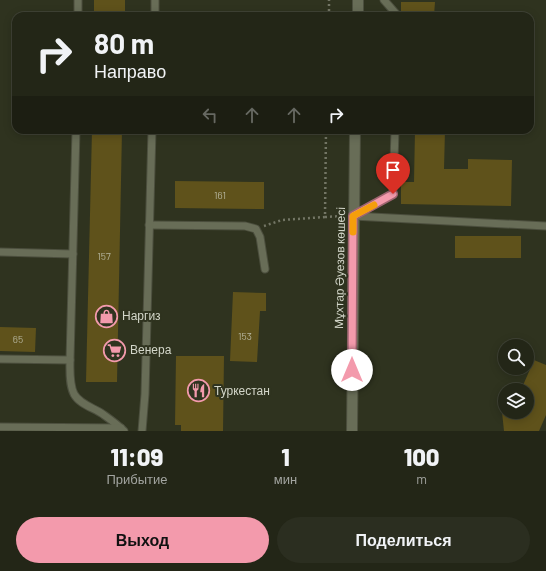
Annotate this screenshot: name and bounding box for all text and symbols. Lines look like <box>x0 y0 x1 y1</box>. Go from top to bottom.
text: 80 m <box>94 26 154 60</box>
icon: right <box>28 28 80 80</box>
text: Направо <box>94 60 166 82</box>
icon: left <box>199 104 221 126</box>
icon: ahead <box>241 104 263 126</box>
icon: ahead <box>283 104 305 126</box>
icon: right <box>325 104 347 126</box>
pin <box>376 153 410 194</box>
icon: arrive <box>382 159 404 181</box>
house number: 161 <box>214 189 226 201</box>
street label: Мұхтар Әуезов көшесі <box>331 207 348 329</box>
house number: 157 <box>97 250 111 262</box>
shop icon: Наргиз <box>94 303 120 329</box>
place label: Наргиз <box>122 308 161 323</box>
house number: 153 <box>238 330 252 342</box>
house number: 65 <box>13 333 23 345</box>
supermarket icon: Венера <box>101 337 127 363</box>
map controls <box>498 339 534 419</box>
button: search <box>498 339 534 375</box>
place label: Венера <box>130 342 172 357</box>
position arrow <box>331 349 373 391</box>
restaurant icon: Туркестан <box>186 378 212 404</box>
place label: Туркестан <box>214 383 270 398</box>
button: layers <box>498 383 534 419</box>
text: 11:09 <box>111 442 163 471</box>
text: 1 <box>281 442 290 471</box>
text: 100 <box>404 442 440 471</box>
text: Прибытие <box>106 471 167 487</box>
text: мин <box>274 471 297 487</box>
text: m <box>416 471 427 487</box>
button: Выход <box>16 517 269 563</box>
button: Поделиться <box>277 517 530 563</box>

